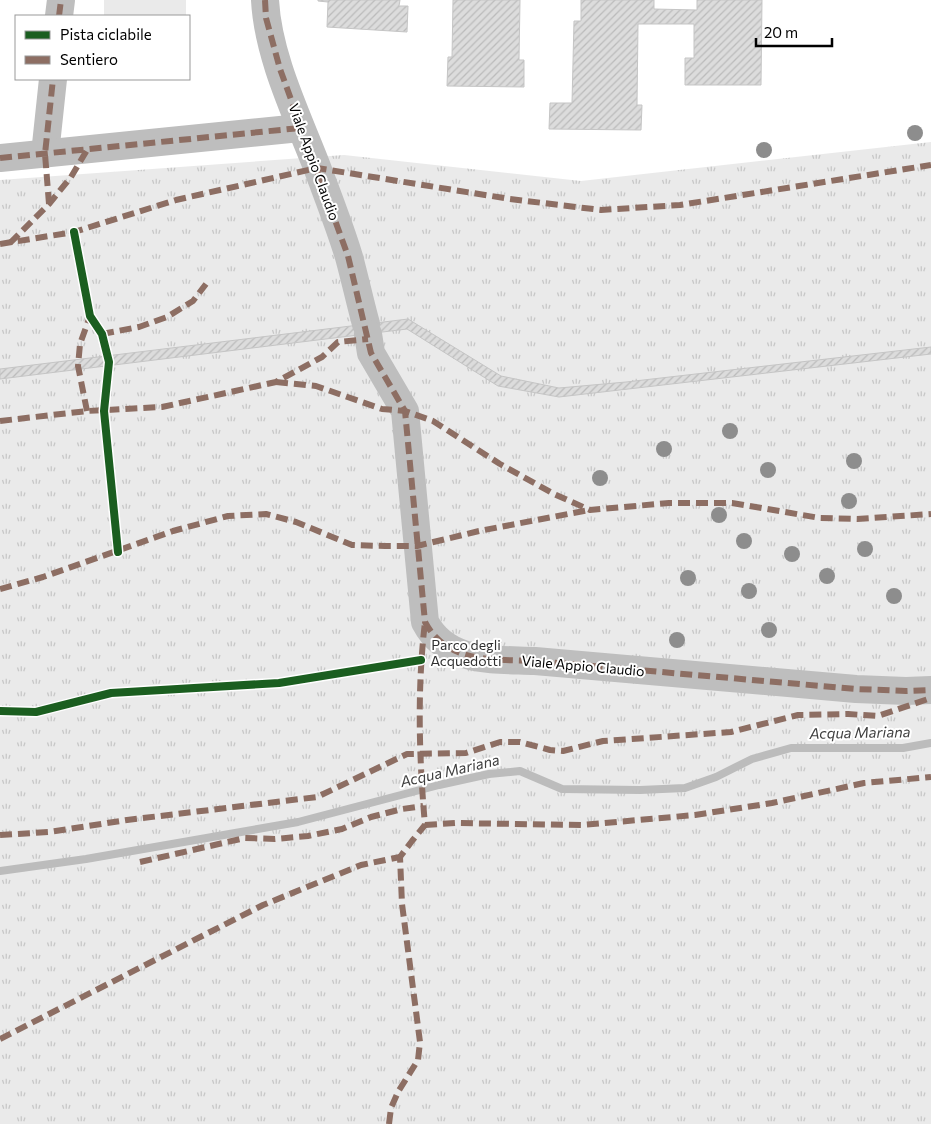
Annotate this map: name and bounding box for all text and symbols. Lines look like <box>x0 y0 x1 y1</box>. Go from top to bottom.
legend <box>15 15 190 80</box>
scale bar <box>756 15 832 47</box>
text: 20 m <box>764 23 798 41</box>
text: Pista ciclabile <box>60 25 152 43</box>
text: Sentiero <box>60 50 118 68</box>
street label: Viale Appio Claudio <box>285 101 344 223</box>
park label: Parco degli Acquedotti <box>430 636 502 669</box>
street label: Viale Appio Claudio <box>521 652 645 679</box>
water label: Acqua Mariana <box>808 722 911 742</box>
water label: Acqua Mariana <box>397 750 501 790</box>

